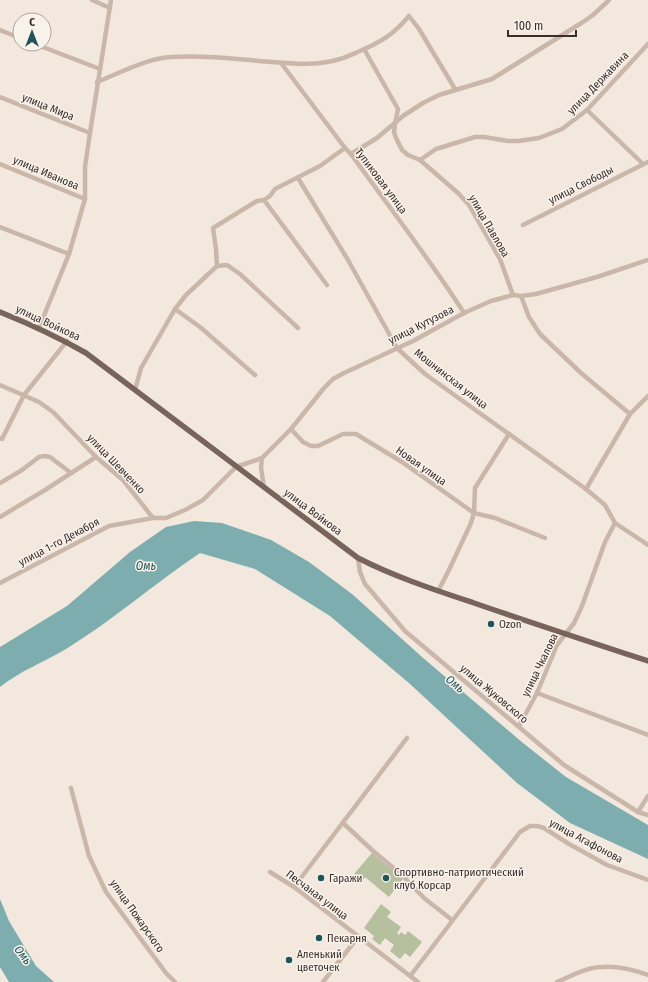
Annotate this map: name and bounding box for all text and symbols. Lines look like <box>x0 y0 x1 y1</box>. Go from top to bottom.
north arrow <box>12 12 52 52</box>
scale bar <box>508 12 576 38</box>
text: С <box>29 16 35 29</box>
text: 100 m <box>514 19 543 33</box>
street label: улица Державина <box>565 49 631 117</box>
street label: улица Мира <box>20 91 76 123</box>
street label: Тупиковая улица <box>352 146 410 216</box>
street label: улица Иванова <box>11 153 81 193</box>
street label: улица Свободы <box>546 163 616 207</box>
street label: улица Павлова <box>466 192 512 260</box>
street label: улица Войкова <box>14 302 82 344</box>
street label: улица Кутузова <box>386 303 456 347</box>
street label: Мошнинская улица <box>412 346 490 412</box>
street label: улица Шевченко <box>84 432 148 497</box>
street label: Новая улица <box>393 444 449 488</box>
street label: улица Войкова <box>281 486 345 538</box>
street label: улица 1-го Декабря <box>16 515 102 569</box>
water label: Омь <box>136 559 157 573</box>
place label: Ozon <box>499 618 522 631</box>
marker: Ozon <box>486 619 496 629</box>
street label: улица Чкалова <box>519 631 561 699</box>
street label: улица Жуковского <box>457 662 531 726</box>
water label: Омь <box>443 672 468 696</box>
street label: улица Агафонова <box>547 816 625 866</box>
place label: Спортивно-патриотический клуб Корсар <box>394 866 524 892</box>
street label: Песчаная улица <box>283 867 351 923</box>
place label: Гаражи <box>329 872 363 885</box>
marker: Гаражи <box>316 873 326 883</box>
marker: Спортивно-патриотический клуб Корсар <box>381 873 391 883</box>
street label: улица Пожарского <box>107 877 167 955</box>
place label: Пекарня <box>327 932 367 945</box>
marker: Пекарня <box>314 933 324 943</box>
water label: Омь <box>11 943 35 968</box>
place label: Аленький цветочек <box>297 948 342 974</box>
marker: Аленький цветочек <box>284 955 294 965</box>

